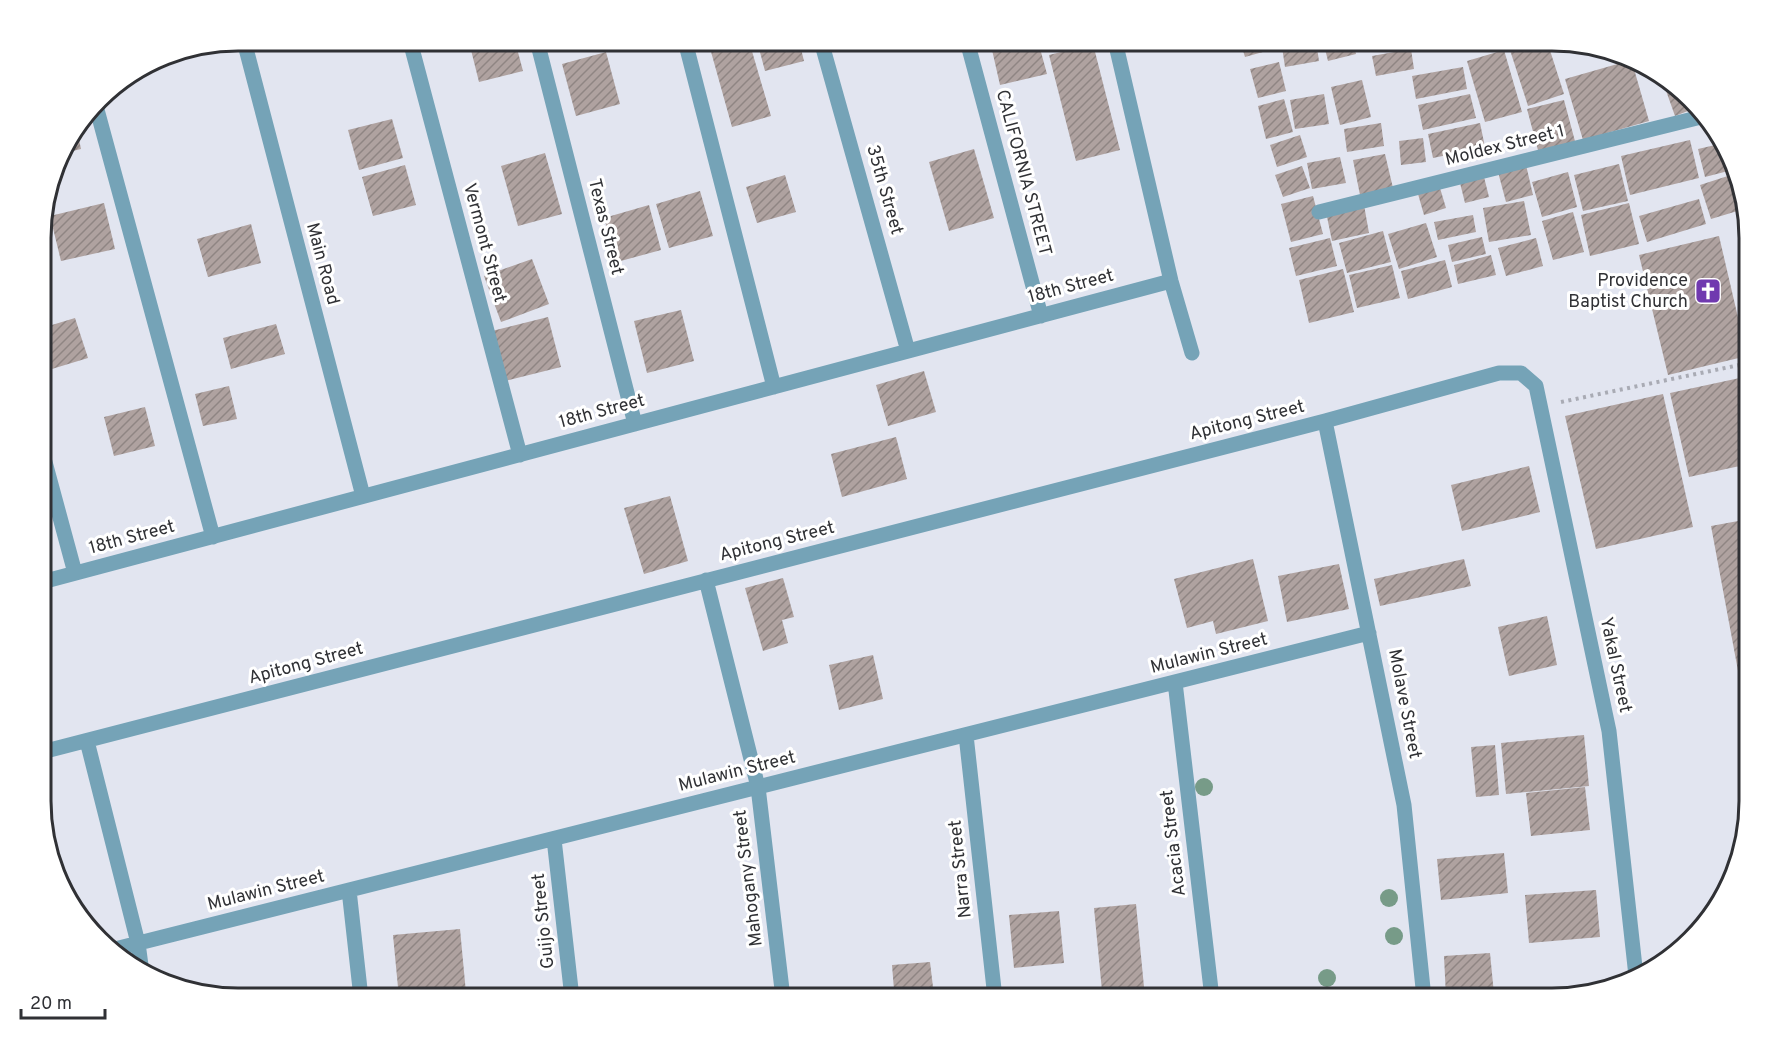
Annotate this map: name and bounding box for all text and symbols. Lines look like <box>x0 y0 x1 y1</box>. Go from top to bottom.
street label: CALIFORNIA STREET <box>990 87 1056 259</box>
street label: Moldex Street 1 <box>1443 120 1567 172</box>
street label: 35th Street <box>860 142 908 238</box>
street label: Texas Street <box>582 176 628 278</box>
street label: Vermont Street <box>457 181 511 305</box>
street label: Main Road <box>300 220 344 308</box>
street label: 18th Street <box>1026 265 1116 309</box>
place label: Providence Baptist Church <box>1568 270 1688 314</box>
church icon: Providence Baptist Church <box>1693 276 1723 306</box>
street label: 18th Street <box>557 390 647 434</box>
street label: Apitong Street <box>1187 396 1307 446</box>
street label: 18th Street <box>87 516 177 560</box>
street label: Apitong Street <box>717 517 837 567</box>
street label: Yakal Street <box>1594 615 1636 715</box>
street label: Mulawin Street <box>1148 628 1270 680</box>
street label: Apitong Street <box>246 638 366 690</box>
street label: Molave Street <box>1382 647 1426 761</box>
street label: Mulawin Street <box>676 746 798 798</box>
street label: Acacia Street <box>1156 788 1192 898</box>
street label: Mahogany Street <box>729 808 769 948</box>
street label: Narra Street <box>944 819 978 919</box>
street label: Mulawin Street <box>205 865 327 917</box>
street label: Guijo Street <box>528 872 560 970</box>
scale bar <box>21 982 105 1020</box>
text: 20 m <box>30 993 72 1016</box>

